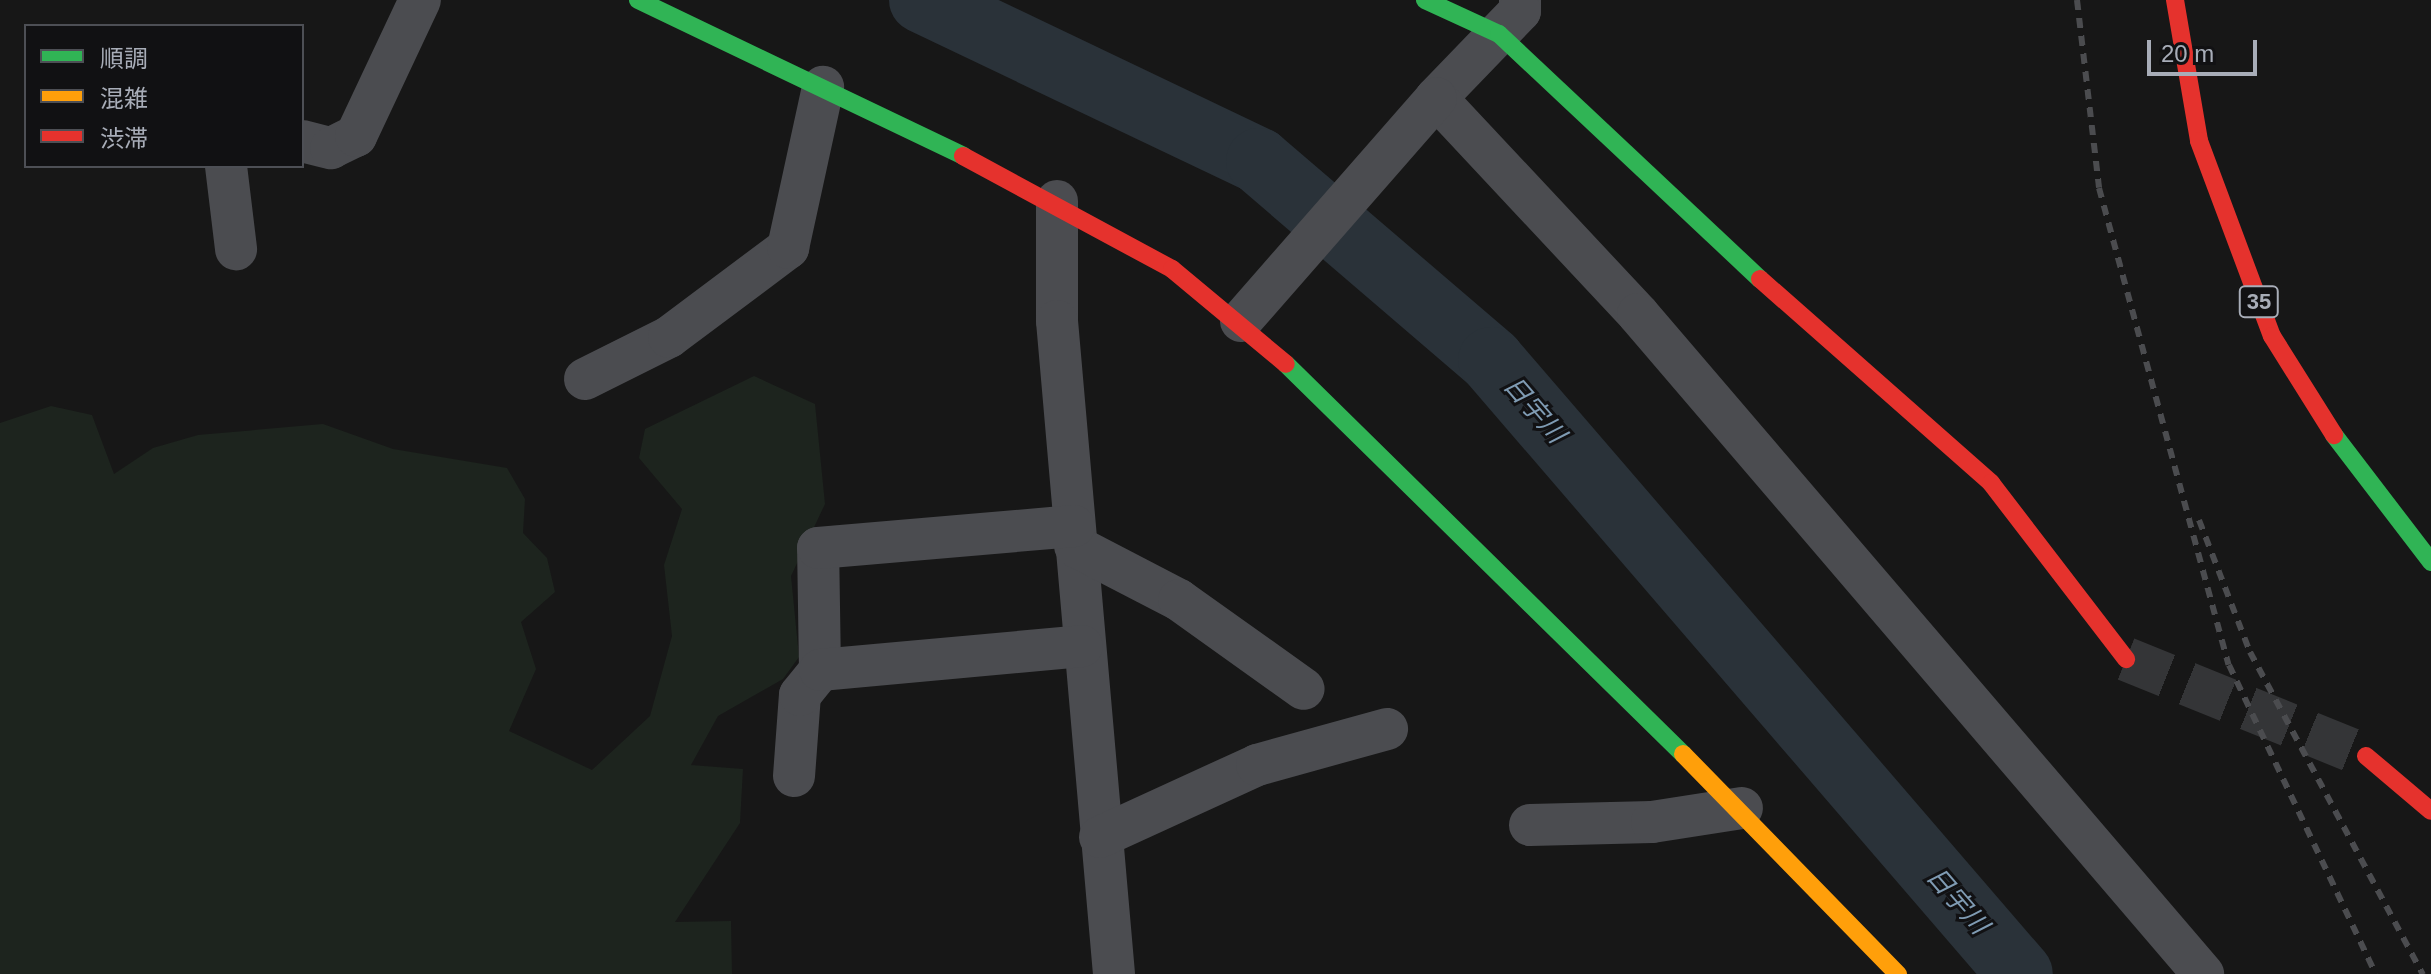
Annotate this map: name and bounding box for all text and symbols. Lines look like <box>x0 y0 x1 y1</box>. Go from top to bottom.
legend <box>24 24 304 168</box>
scale bar <box>2151 24 2261 74</box>
text: 20 m <box>2161 40 2214 67</box>
text: 順調 <box>100 45 148 72</box>
text: 混雑 <box>100 85 148 112</box>
text: 渋滞 <box>100 125 148 152</box>
road number: 35 <box>2237 284 2281 320</box>
water label: 日宇川 <box>1497 370 1571 450</box>
water label: 日宇川 <box>1920 861 1994 941</box>

